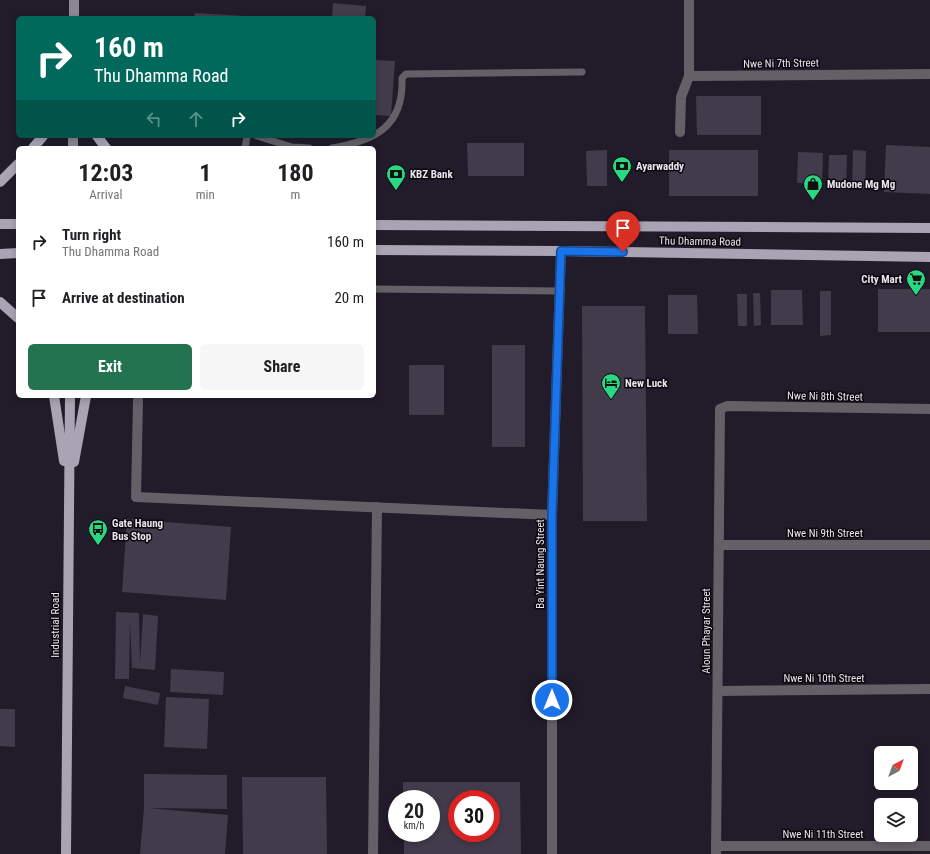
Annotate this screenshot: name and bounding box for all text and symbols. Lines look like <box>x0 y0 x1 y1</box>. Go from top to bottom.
text: 160 m <box>94 31 164 64</box>
icon: right <box>28 32 80 84</box>
street label: Nwe Ni 7th Street <box>743 56 819 71</box>
text: Thu Dhamma Road <box>94 65 228 86</box>
icon: left <box>143 108 165 130</box>
icon: ahead <box>185 108 207 130</box>
icon: right <box>227 108 249 130</box>
bank icon: Ayarwaddy <box>611 155 633 183</box>
text: 12:03 <box>78 159 133 187</box>
text: 1 <box>199 159 211 187</box>
text: 180 <box>277 159 314 187</box>
place label: Ayarwaddy <box>636 160 684 173</box>
bank icon: KBZ Bank <box>385 163 407 191</box>
place label: KBZ Bank <box>410 168 453 181</box>
shop icon: Mudone Mg Mg <box>802 173 824 201</box>
place label: Mudone Mg Mg <box>827 178 895 191</box>
text: Arrival <box>89 187 122 202</box>
text: min <box>196 187 215 202</box>
text: m <box>291 187 300 202</box>
pin <box>606 211 640 252</box>
icon: arrive <box>612 217 634 239</box>
text: Turn right <box>62 226 121 244</box>
icon: right <box>28 231 50 253</box>
text: 160 m <box>327 233 364 251</box>
street label: Thu Dhamma Road <box>659 234 741 249</box>
text: Thu Dhamma Road <box>62 244 159 259</box>
supermarket icon: City Mart <box>905 268 927 296</box>
place label: City Mart <box>861 273 903 286</box>
icon: arrive <box>28 287 50 309</box>
text: Arrive at destination <box>62 289 185 307</box>
text: 20 m <box>334 289 364 307</box>
button: Exit <box>28 344 192 390</box>
button: Share <box>200 344 364 390</box>
hotel icon: New Luck <box>600 372 622 400</box>
place label: New Luck <box>625 377 668 390</box>
street label: Nwe Ni 8th Street <box>787 389 863 404</box>
place label: Gate Haung Bus Stop <box>112 517 163 543</box>
bus stop icon: Gate Haung Bus Stop <box>87 518 109 546</box>
street label: Ba Yint Naung Street <box>534 519 547 609</box>
street label: Nwe Ni 9th Street <box>787 527 863 540</box>
street label: Aloun Phayar Street <box>700 588 713 674</box>
street label: Industrial Road <box>49 592 62 658</box>
street label: Nwe Ni 10th Street <box>783 672 865 685</box>
position arrow <box>531 679 573 721</box>
north arrow <box>874 746 918 790</box>
map controls <box>874 746 918 842</box>
speed limit sign: 30 <box>448 790 500 842</box>
button: layers <box>874 798 918 842</box>
text: 20 <box>404 799 424 823</box>
text: km/h <box>404 820 424 831</box>
street label: Nwe Ni 11th Street <box>782 828 864 841</box>

